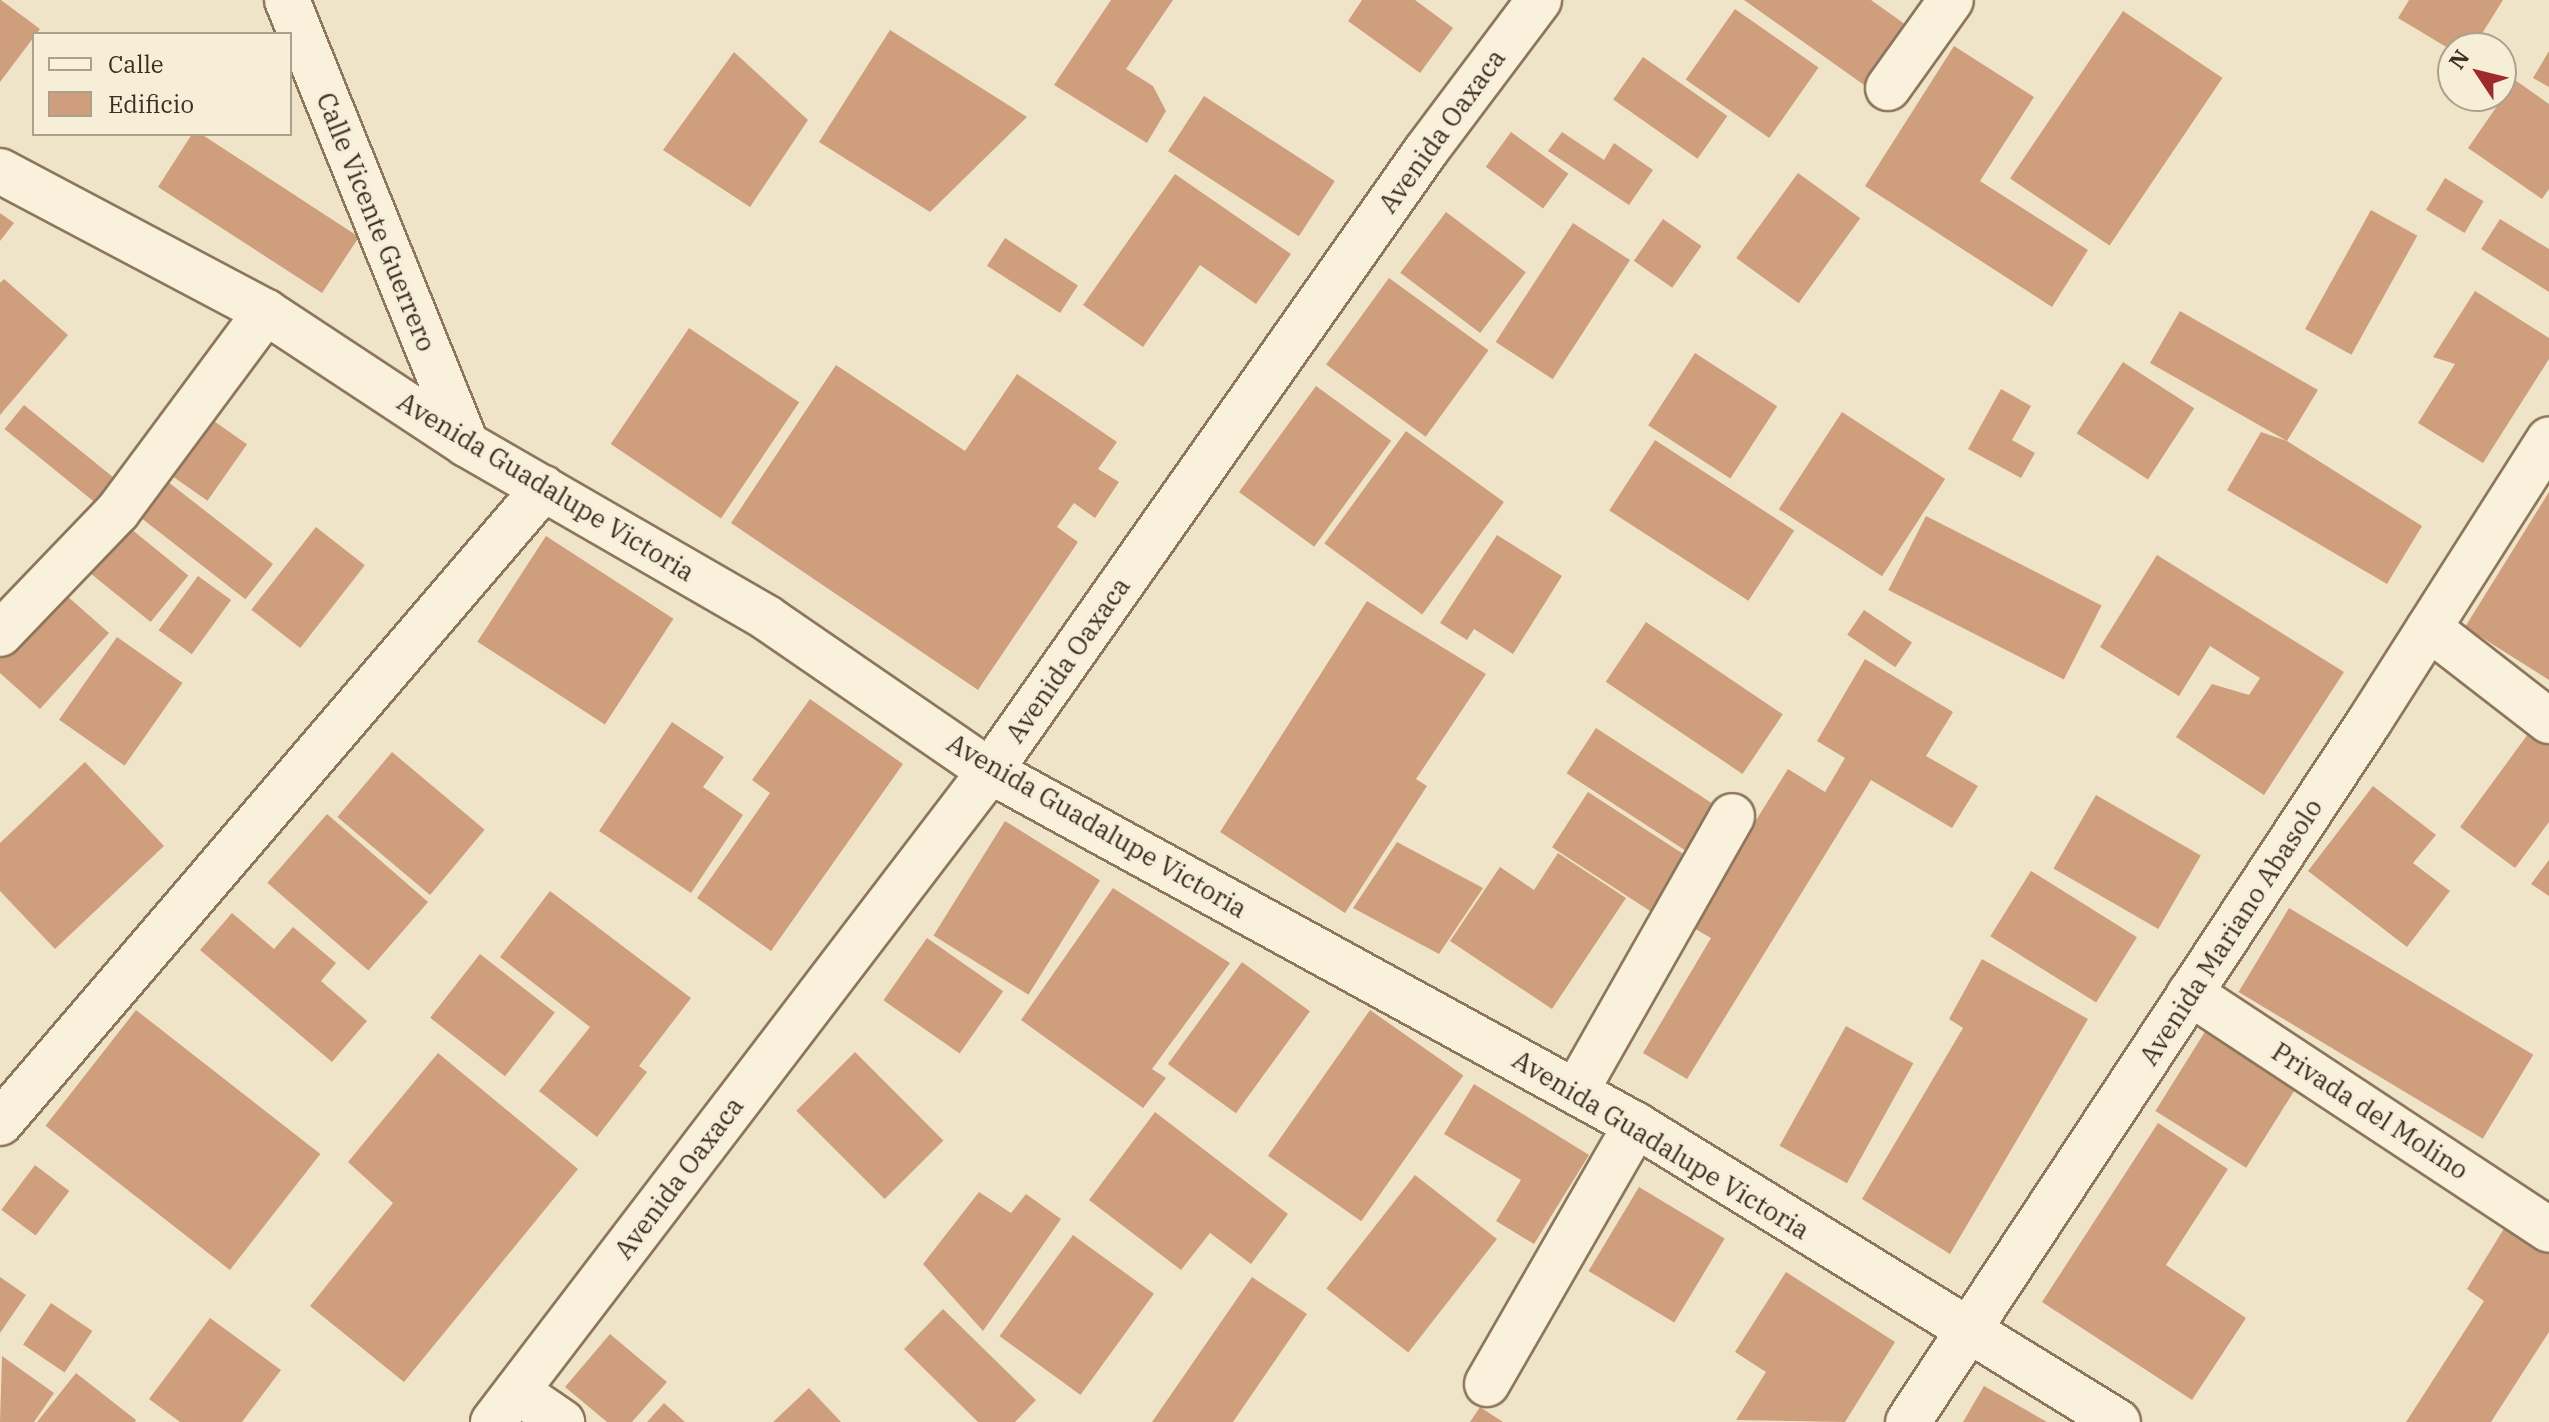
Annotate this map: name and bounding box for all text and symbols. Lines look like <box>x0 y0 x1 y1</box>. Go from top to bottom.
legend <box>32 32 292 136</box>
north arrow <box>2437 32 2517 112</box>
street label: Avenida Oaxaca <box>1372 43 1512 219</box>
text: N <box>2442 44 2475 75</box>
text: Calle <box>108 48 164 80</box>
text: Edificio <box>108 88 194 120</box>
street label: Calle Vicente Guerrero <box>310 88 442 356</box>
street label: Avenida Guadalupe Victoria <box>392 386 700 588</box>
street label: Avenida Oaxaca <box>999 571 1137 749</box>
street label: Avenida Guadalupe Victoria <box>942 727 1252 925</box>
street label: Avenida Mariano Abasolo <box>2133 793 2329 1071</box>
street label: Privada del Molino <box>2266 1036 2474 1186</box>
street label: Avenida Guadalupe Victoria <box>1507 1044 1815 1246</box>
street label: Avenida Oaxaca <box>608 1091 750 1265</box>

